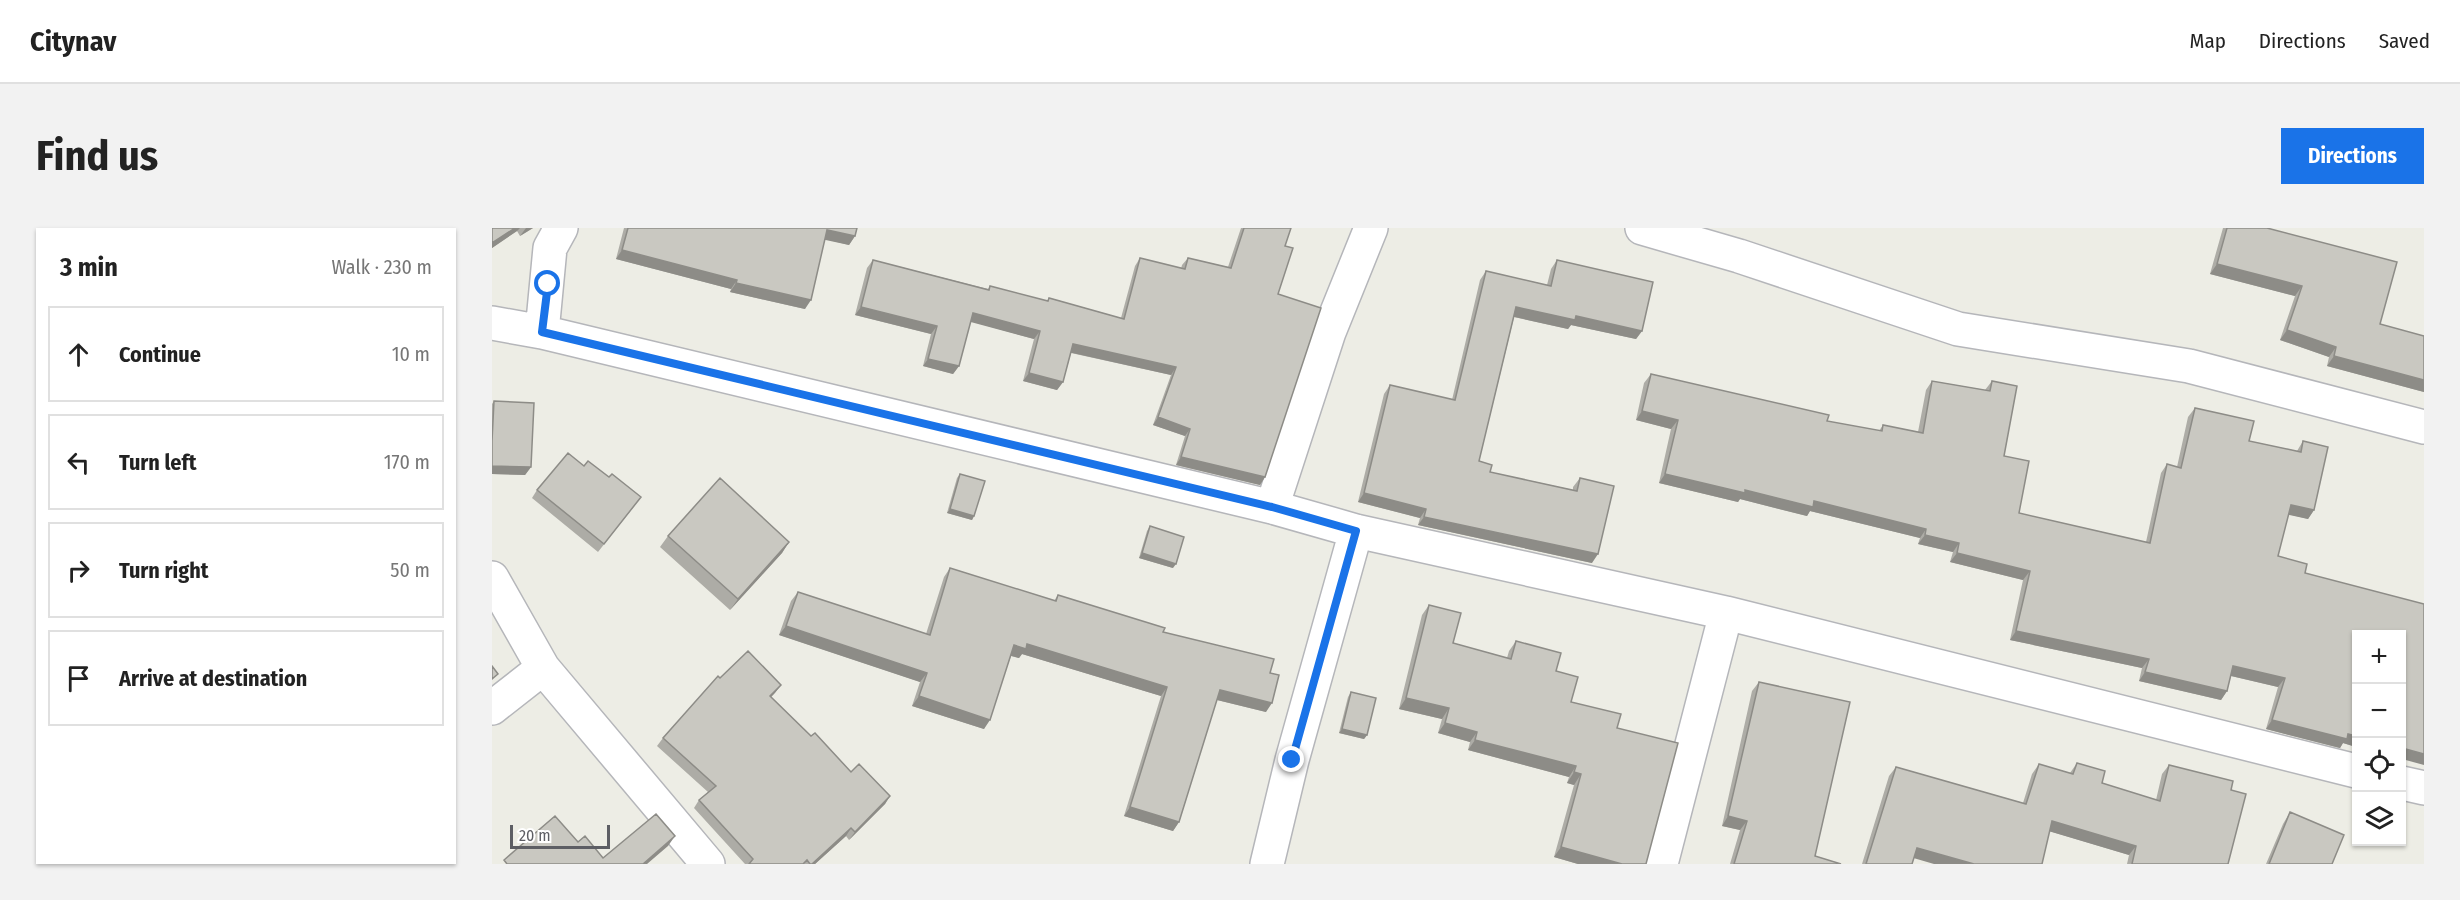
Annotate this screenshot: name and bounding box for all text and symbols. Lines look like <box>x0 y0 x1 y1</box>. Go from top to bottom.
text: Citynav <box>30 25 116 58</box>
text: Map <box>2189 28 2226 54</box>
text: Directions <box>2259 28 2346 54</box>
text: Saved <box>2379 28 2430 54</box>
button: Directions <box>2281 128 2424 184</box>
text: Find us <box>36 131 158 181</box>
text: 3 min <box>60 252 118 283</box>
text: Walk · 230 m <box>331 255 432 279</box>
route start <box>534 270 560 296</box>
icon: ahead <box>62 338 95 371</box>
text: Continue <box>119 341 201 368</box>
text: 10 m <box>392 342 430 366</box>
icon: left <box>62 446 95 479</box>
text: Turn left <box>119 449 197 476</box>
text: 170 m <box>384 450 430 474</box>
icon: right <box>62 554 95 587</box>
text: Turn right <box>119 557 208 584</box>
text: 50 m <box>390 558 430 582</box>
map controls <box>2352 630 2406 846</box>
button: + <box>2352 630 2406 684</box>
icon: arrive <box>62 662 95 695</box>
text: Arrive at destination <box>119 665 307 692</box>
button: − <box>2352 684 2406 738</box>
button: locate <box>2352 738 2406 792</box>
route end <box>1278 746 1304 772</box>
button: layers <box>2352 792 2406 846</box>
scale bar <box>510 822 610 850</box>
text: 20 m <box>519 826 550 845</box>

